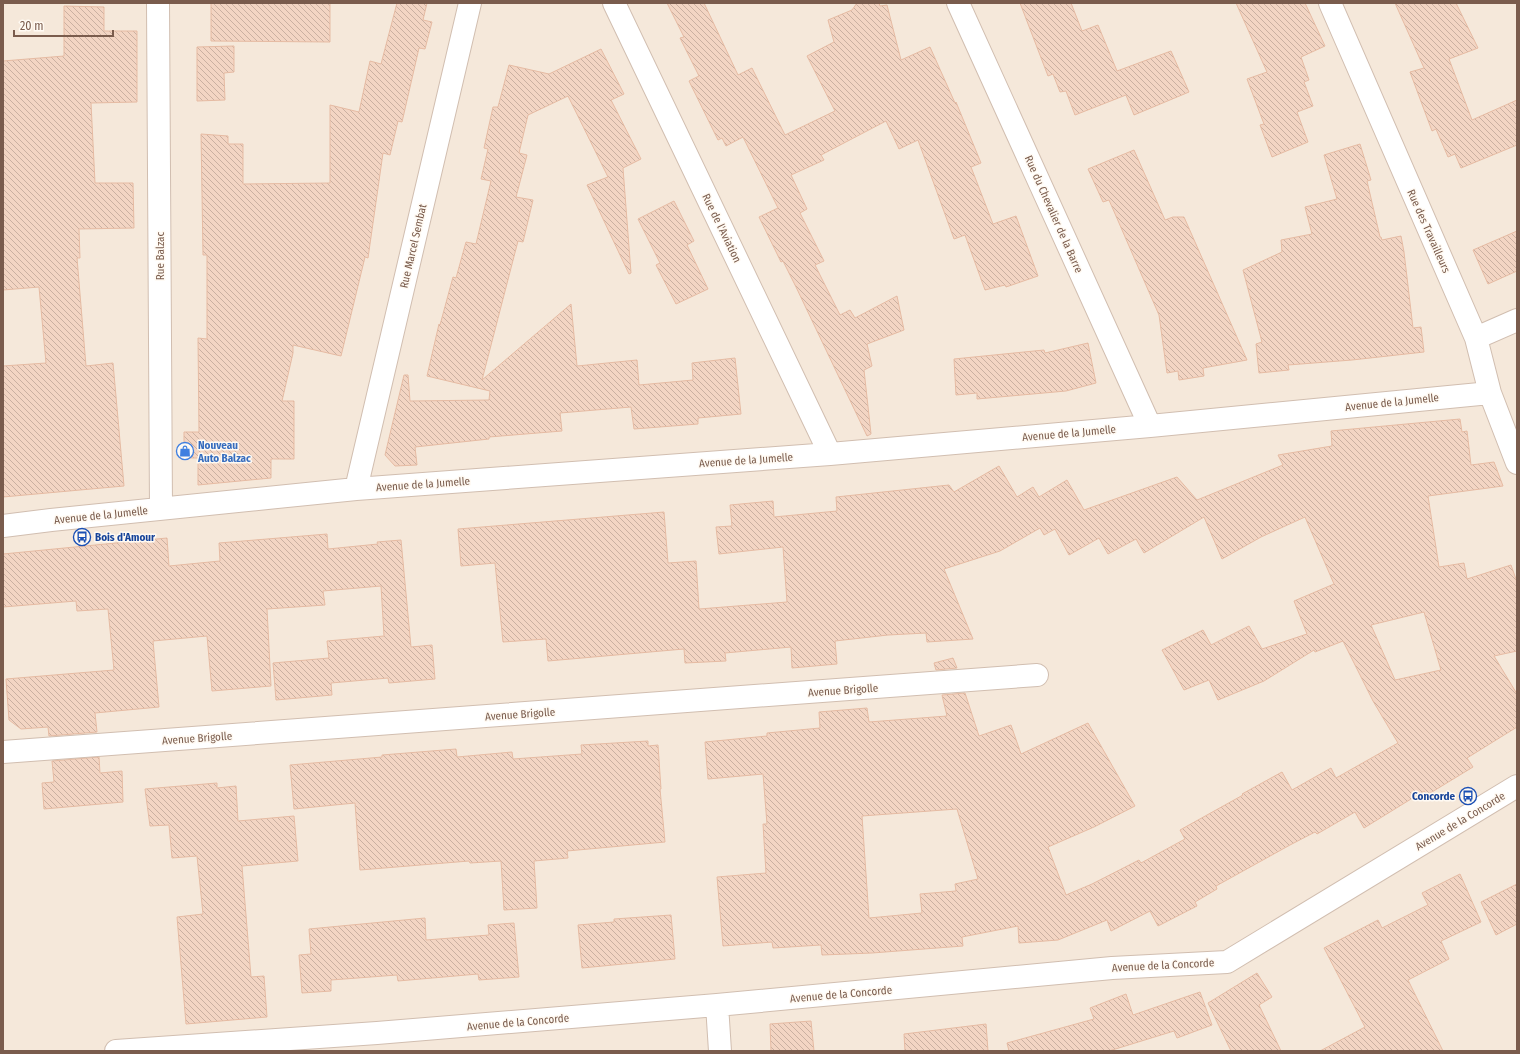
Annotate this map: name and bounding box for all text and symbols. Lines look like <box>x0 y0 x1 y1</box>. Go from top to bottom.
scale bar <box>14 12 113 38</box>
text: 20 m <box>20 19 44 33</box>
street label: Rue du Chevalier de la Barre <box>1022 153 1085 275</box>
street label: Rue des Travailleurs <box>1404 187 1453 275</box>
street label: Rue de l'Aviation <box>699 192 744 265</box>
street label: Rue Marcel Sembat <box>397 202 430 289</box>
street label: Rue Balzac <box>154 232 167 280</box>
street label: Avenue de la Jumelle <box>1345 391 1440 414</box>
street label: Avenue de la Jumelle <box>1022 423 1117 444</box>
place label: Nouveau Auto Balzac <box>197 439 251 465</box>
shop icon: Nouveau Auto Balzac <box>175 441 195 461</box>
street label: Avenue de la Jumelle <box>699 451 793 470</box>
street label: Avenue de la Jumelle <box>376 475 470 494</box>
street label: Avenue de la Jumelle <box>54 504 149 527</box>
bus stop icon: Bois d'Amour <box>72 527 92 547</box>
place label: Bois d'Amour <box>95 531 156 544</box>
street label: Avenue Brigolle <box>808 682 879 699</box>
street label: Avenue Brigolle <box>485 706 556 723</box>
street label: Avenue Brigolle <box>162 730 233 747</box>
bus stop icon: Concorde <box>1458 786 1478 806</box>
street label: Avenue de la Concorde <box>1413 789 1508 853</box>
place label: Concorde <box>1412 790 1455 803</box>
street label: Avenue de la Concorde <box>1112 956 1215 975</box>
street label: Avenue de la Concorde <box>789 984 893 1005</box>
street label: Avenue de la Concorde <box>466 1012 570 1033</box>

